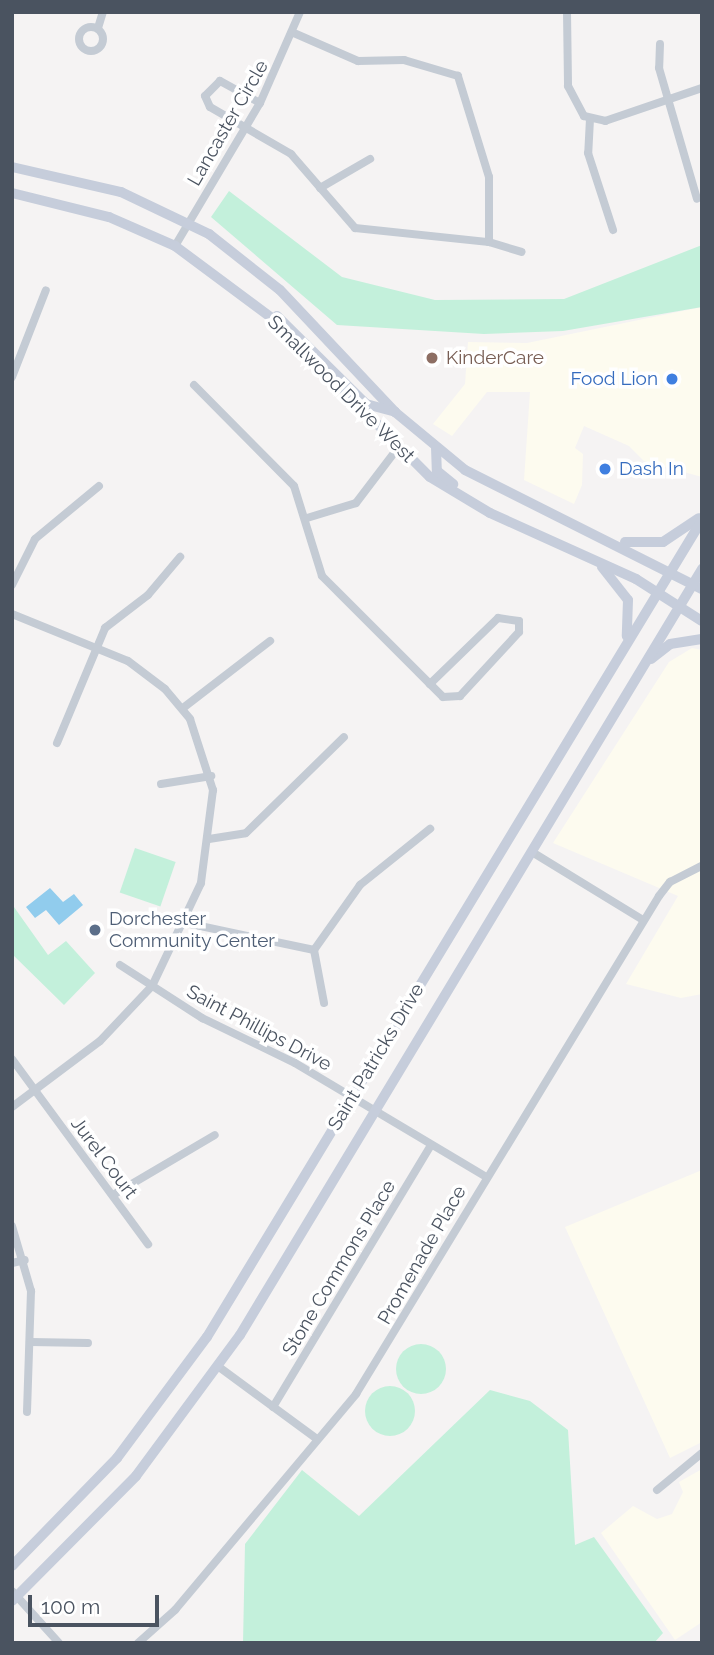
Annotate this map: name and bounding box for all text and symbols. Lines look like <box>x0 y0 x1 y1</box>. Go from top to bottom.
street label: Lancaster Circle <box>183 56 273 190</box>
street label: Smallwood Drive West <box>263 311 419 467</box>
place label: KinderCare <box>446 347 544 369</box>
marker: KinderCare <box>424 350 440 366</box>
place label: Food Lion <box>571 368 658 390</box>
marker: Food Lion <box>664 371 680 387</box>
place label: Dash In <box>619 458 684 480</box>
marker: Dash In <box>597 461 613 477</box>
place label: Dorchester Community Center <box>109 908 275 952</box>
marker: Dorchester Community Center <box>87 922 103 938</box>
street label: Saint Patricks Drive <box>323 979 429 1135</box>
street label: Saint Phillips Drive <box>183 980 335 1076</box>
street label: Jurel Court <box>66 1113 142 1203</box>
street label: Stone Commons Place <box>278 1176 400 1360</box>
street label: Promenade Place <box>373 1182 471 1328</box>
scale bar <box>32 1582 163 1626</box>
text: 100 m <box>41 1594 100 1619</box>

